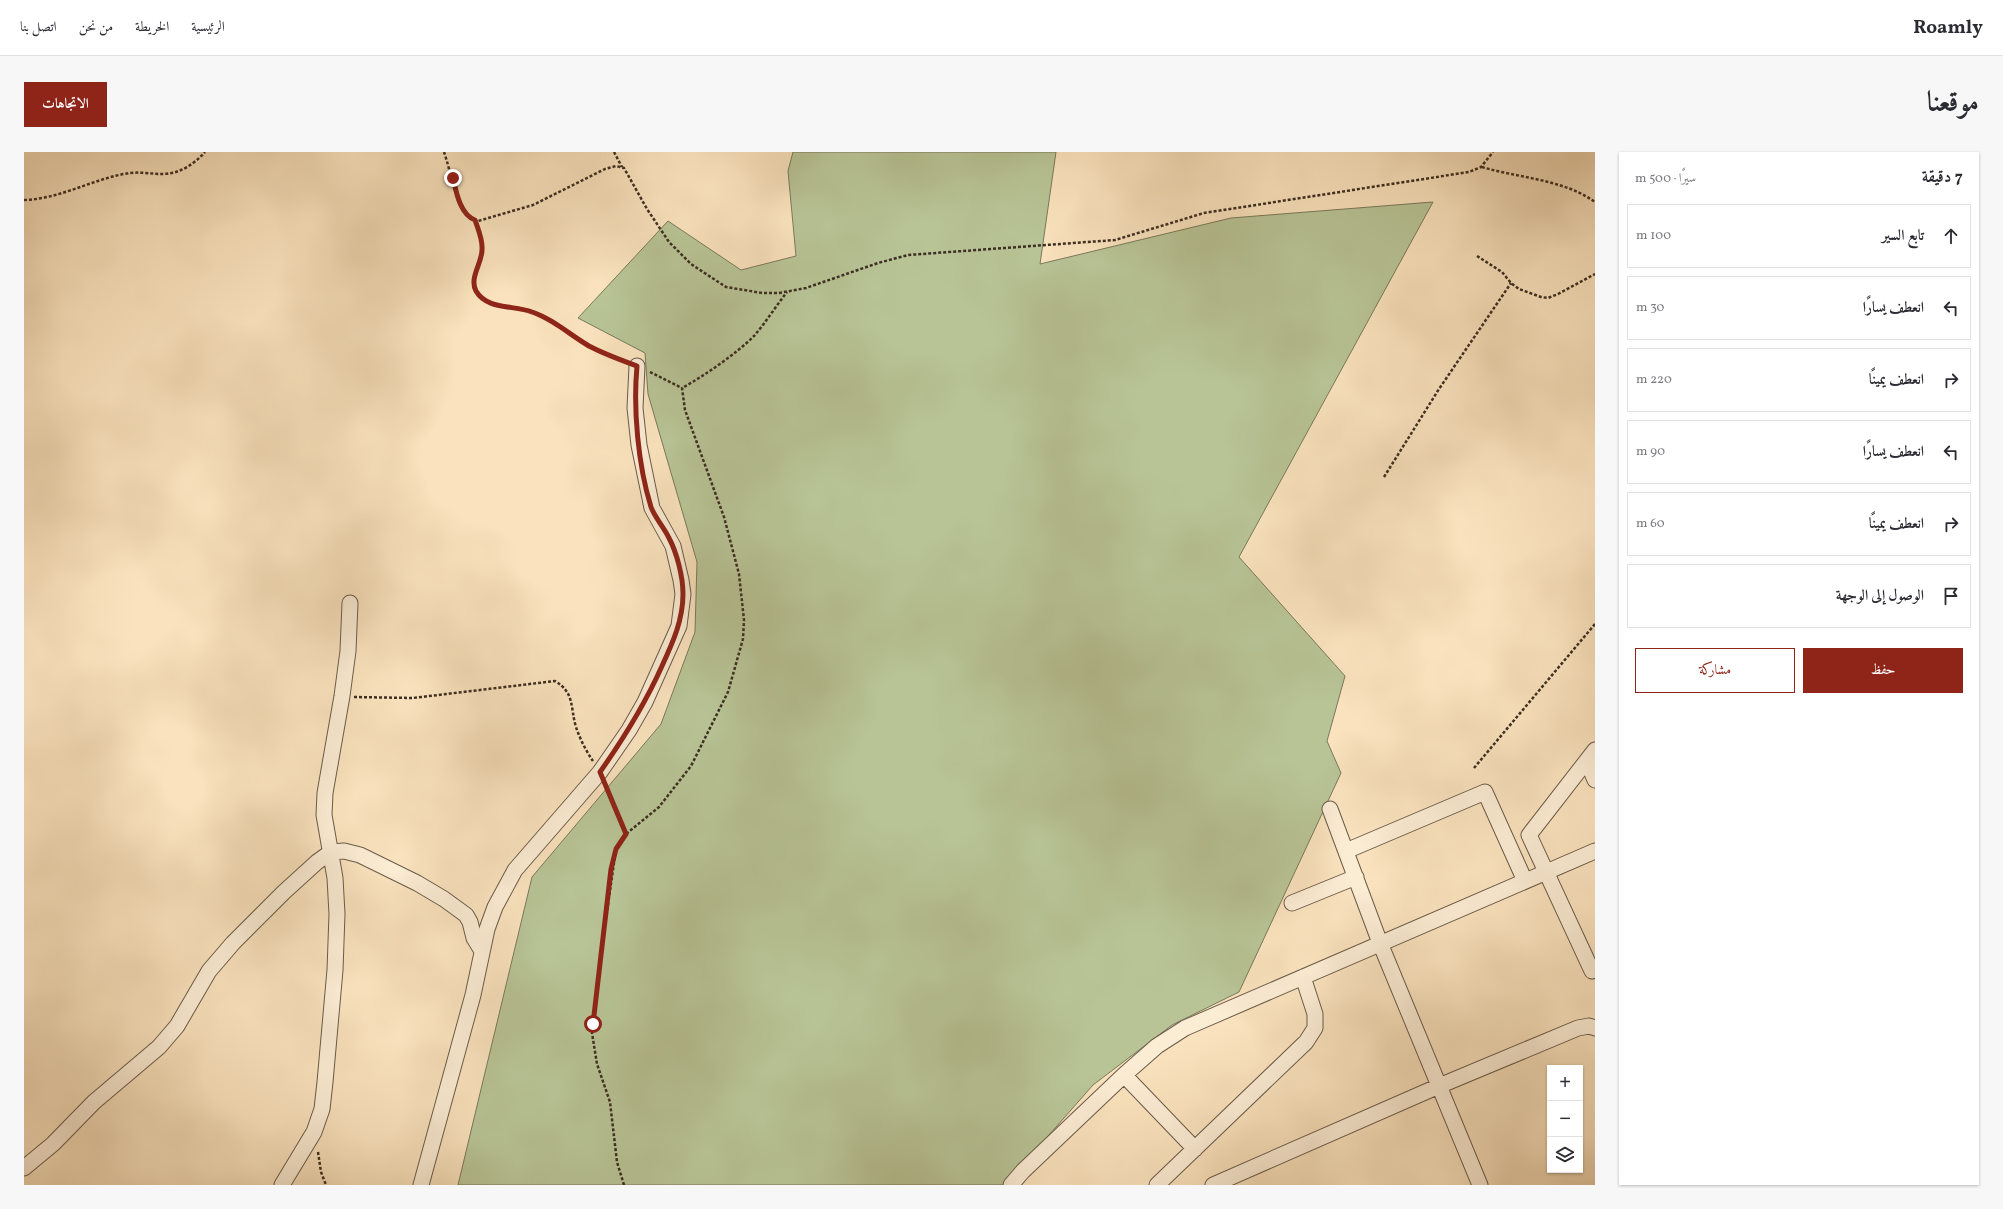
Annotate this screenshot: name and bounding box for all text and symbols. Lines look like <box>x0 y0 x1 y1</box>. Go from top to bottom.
text: Roamly <box>1913 15 1983 41</box>
text: اتصل بنا <box>20 18 57 37</box>
text: من نحن <box>79 18 113 37</box>
text: الخريطة <box>135 18 169 37</box>
text: الرئيسية <box>191 18 225 37</box>
button: الاتجاهات <box>24 82 107 127</box>
text: موقعنا <box>1927 84 1979 123</box>
text: 7 دقيقة <box>1922 166 1963 189</box>
route end <box>444 169 462 187</box>
text: سيرًا · 500 m <box>1635 170 1696 188</box>
icon: ahead <box>1940 225 1962 247</box>
text: تابع السير <box>1882 226 1924 247</box>
text: 100 m <box>1636 227 1671 245</box>
icon: left <box>1940 297 1962 319</box>
text: انعطف يسارًا <box>1863 298 1924 319</box>
text: 30 m <box>1636 299 1664 317</box>
icon: right <box>1940 369 1962 391</box>
text: انعطف يمينًا <box>1869 370 1924 391</box>
text: 220 m <box>1636 371 1672 389</box>
icon: left <box>1940 441 1962 463</box>
text: انعطف يسارًا <box>1863 442 1924 463</box>
text: 90 m <box>1636 443 1665 461</box>
icon: right <box>1940 513 1962 535</box>
text: انعطف يمينًا <box>1869 514 1924 535</box>
text: 60 m <box>1636 515 1665 533</box>
icon: arrive <box>1940 585 1962 607</box>
text: الوصول إلى الوجهة <box>1836 586 1924 607</box>
button: مشاركة <box>1635 648 1795 693</box>
button: حفظ <box>1803 648 1963 693</box>
route start <box>584 1015 602 1033</box>
map controls <box>1547 1065 1583 1173</box>
button: + <box>1547 1065 1583 1101</box>
button: − <box>1547 1101 1583 1137</box>
button: layers <box>1547 1137 1583 1173</box>

